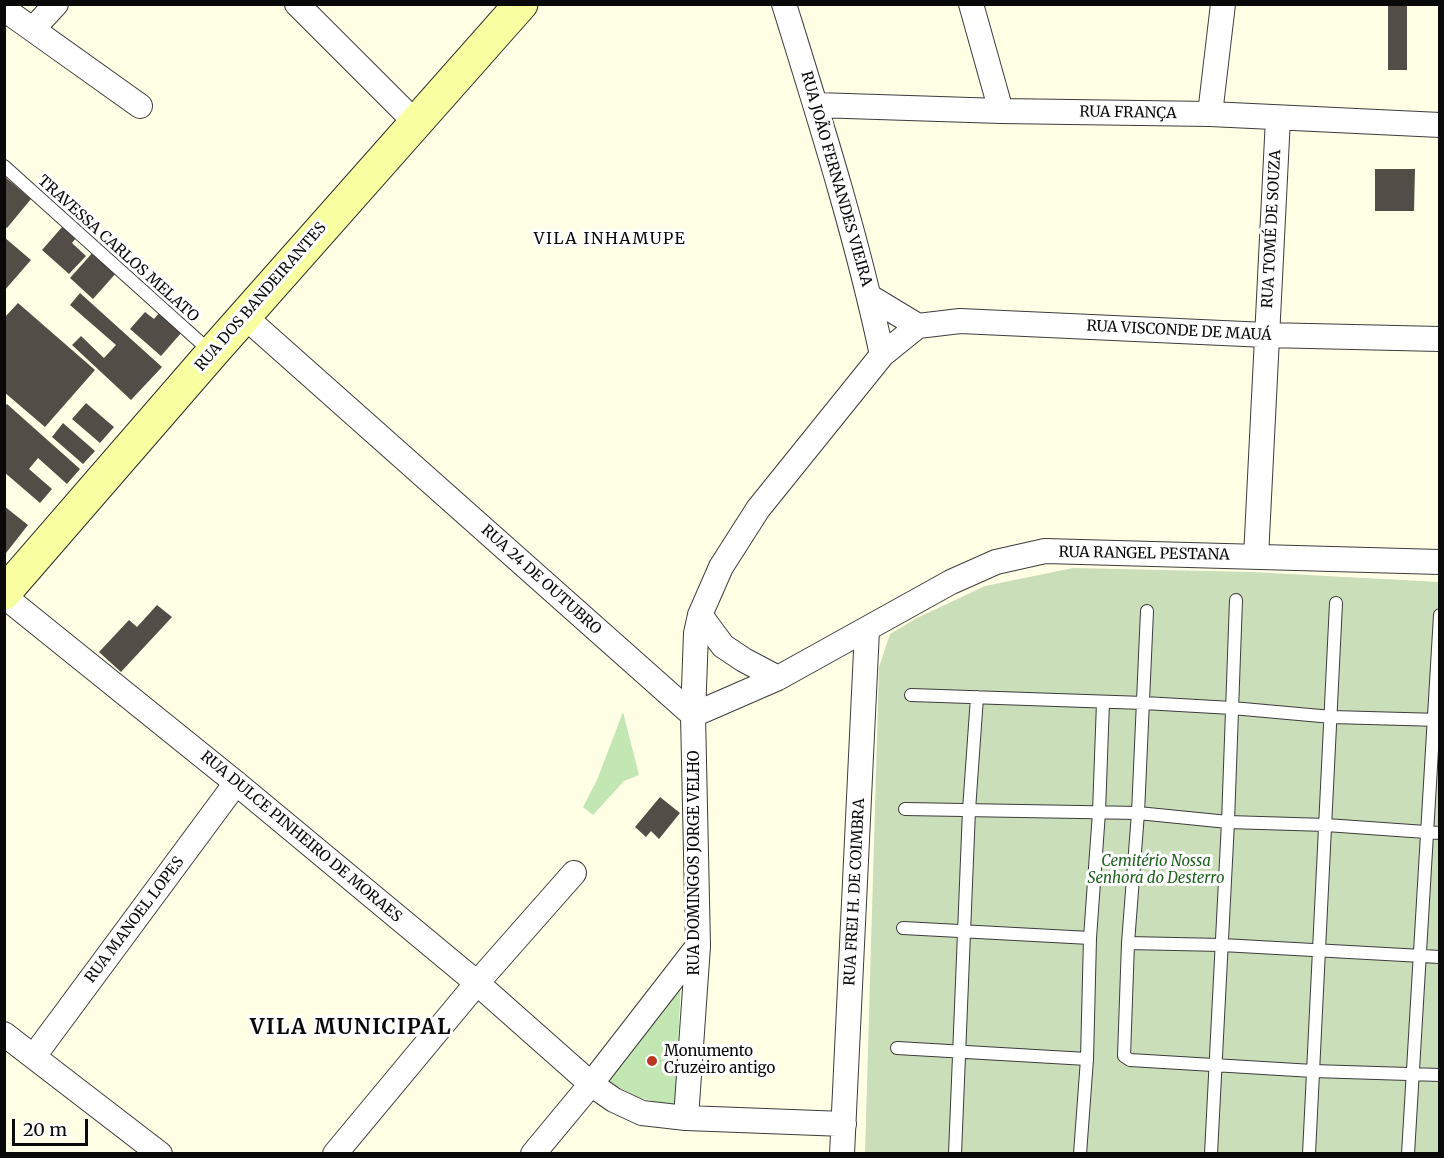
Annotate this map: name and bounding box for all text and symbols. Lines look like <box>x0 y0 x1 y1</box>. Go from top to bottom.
street label: RUA JOÃO FERNANDES VIEIRA <box>797 69 875 289</box>
street label: RUA FRANÇA <box>1079 103 1177 123</box>
street label: RUA TOMÉ DE SOUZA <box>1259 149 1285 309</box>
street label: TRAVESSA CARLOS MELATO <box>34 172 202 326</box>
street label: RUA DOS BANDEIRANTES <box>192 219 330 375</box>
district label: VILA INHAMUPE <box>534 229 686 249</box>
street label: RUA VISCONDE DE MAUÁ <box>1086 317 1272 345</box>
street label: RUA 24 DE OUTUBRO <box>477 521 605 639</box>
street label: RUA RANGEL PESTANA <box>1058 544 1230 564</box>
street label: RUA DULCE PINHEIRO DE MORAES <box>197 748 405 926</box>
street label: RUA DOMINGOS JORGE VELHO <box>686 750 704 976</box>
street label: RUA FREI H. DE COIMBRA <box>841 798 869 986</box>
park label: Cemitério Nossa Senhora do Desterro <box>1088 853 1224 888</box>
street label: RUA MANOEL LOPES <box>82 854 188 986</box>
district label: VILA MUNICIPAL <box>250 1015 452 1041</box>
place label: Monumento Cruzeiro antigo <box>664 1043 775 1078</box>
marker: Monumento Cruzeiro antigo <box>645 1054 659 1068</box>
scale bar <box>15 1107 92 1145</box>
text: 20 m <box>23 1118 67 1141</box>

